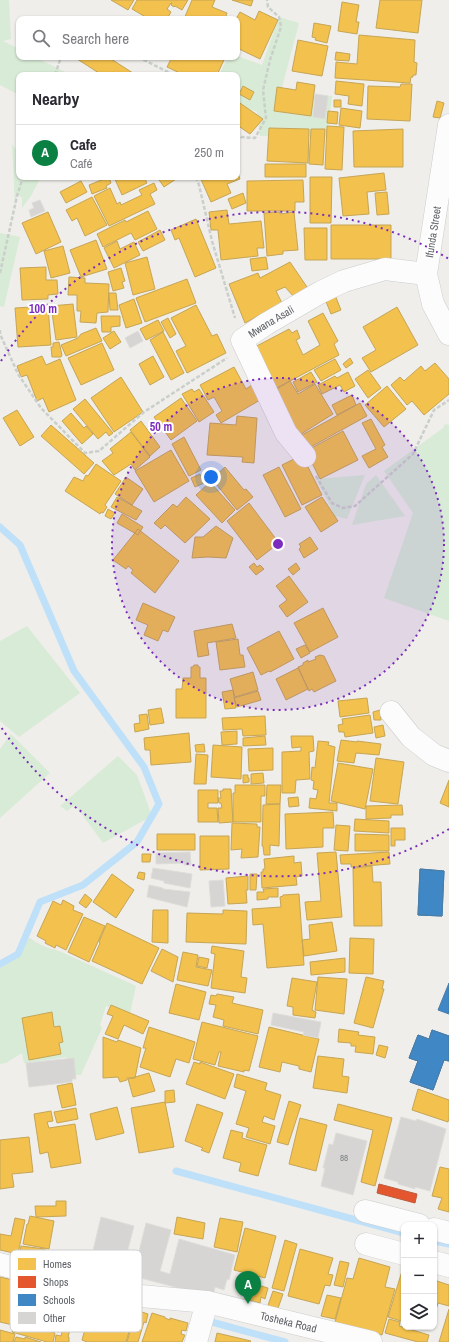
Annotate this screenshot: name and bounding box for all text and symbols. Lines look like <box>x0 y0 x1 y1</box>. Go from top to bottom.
search box <box>16 16 240 60</box>
icon: search <box>30 27 52 49</box>
text: Search here <box>62 28 129 49</box>
text: Nearby <box>32 87 79 110</box>
text: Cafe <box>70 134 97 155</box>
text: A <box>41 144 49 161</box>
text: 250 m <box>194 144 224 161</box>
text: Café <box>70 155 93 172</box>
street label: Ifunda Street <box>422 205 444 259</box>
text: 100 m <box>29 301 57 317</box>
street label: Mwana Asali <box>245 302 296 341</box>
text: 50 m <box>150 419 172 435</box>
your location <box>201 467 221 487</box>
centre of rings <box>271 537 285 551</box>
house number: 88 <box>340 1152 348 1164</box>
map controls <box>401 1222 437 1330</box>
button: + <box>401 1222 437 1258</box>
legend <box>10 1250 142 1332</box>
text: Homes <box>43 1257 72 1271</box>
button: − <box>401 1258 437 1294</box>
pin: A <box>235 1271 261 1304</box>
text: Shops <box>43 1275 69 1289</box>
text: Schools <box>43 1293 76 1307</box>
button: layers <box>401 1294 437 1330</box>
street label: Tosheka Road <box>259 1308 318 1336</box>
text: Other <box>43 1311 66 1325</box>

